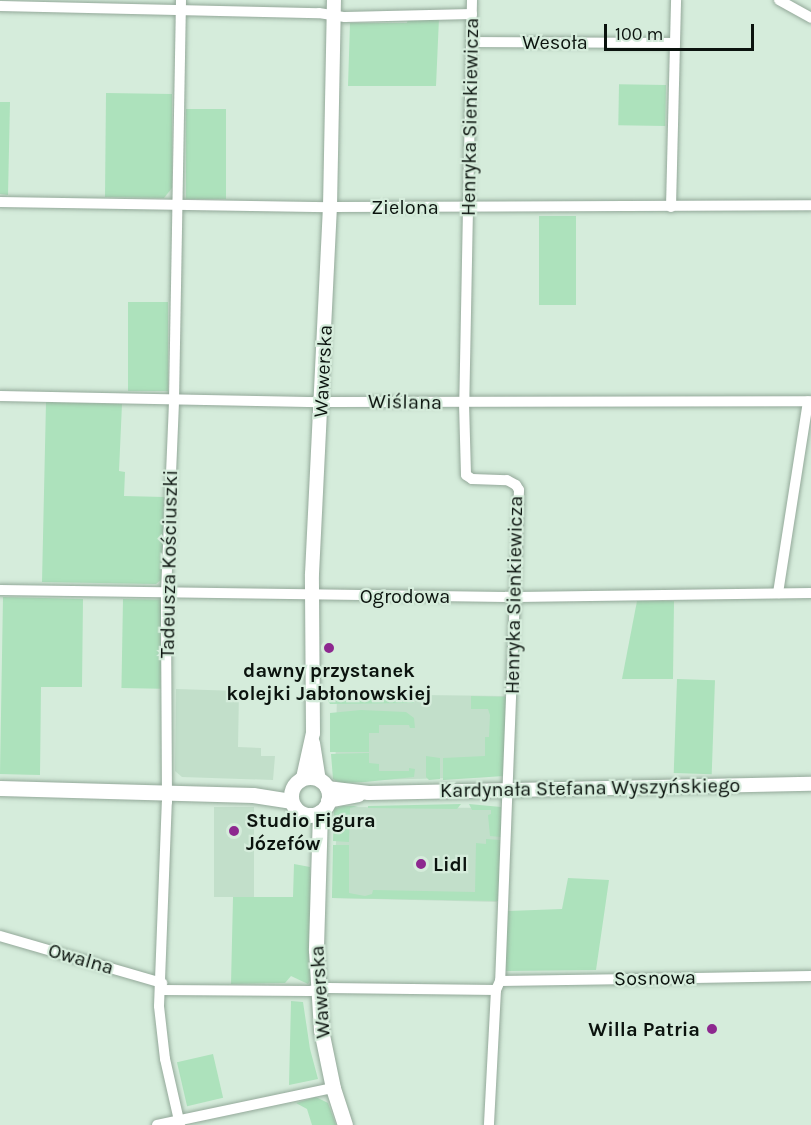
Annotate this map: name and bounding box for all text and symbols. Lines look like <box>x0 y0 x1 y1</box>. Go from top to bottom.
scale bar <box>607 12 757 50</box>
street label: Henryka Sienkiewicza <box>456 18 484 216</box>
text: 100 m <box>615 23 663 45</box>
street label: Wesoła <box>522 30 588 54</box>
street label: Zielona <box>371 195 439 219</box>
street label: Wawerska <box>309 324 337 418</box>
street label: Wiślana <box>368 389 442 415</box>
street label: Tadeusza Kościuszki <box>155 470 183 658</box>
street label: Henryka Sienkiewicza <box>500 496 528 694</box>
street label: Ogrodowa <box>360 584 450 608</box>
marker: dawny przystanek kolejki Jabłonowskiej <box>322 641 336 655</box>
place label: dawny przystanek kolejki Jabłonowskiej <box>226 658 432 705</box>
street label: Kardynała Stefana Wyszyńskiego <box>440 773 740 803</box>
place label: Studio Figura Józefów <box>246 808 376 855</box>
marker: Studio Figura Józefów <box>227 824 241 838</box>
place label: Lidl <box>433 852 468 876</box>
marker: Lidl <box>414 857 428 871</box>
street label: Owalna <box>45 938 117 980</box>
street label: Wawerska <box>305 945 335 1039</box>
street label: Sosnowa <box>614 965 696 991</box>
place label: Willa Patria <box>588 1017 700 1041</box>
marker: Willa Patria <box>705 1022 719 1036</box>

